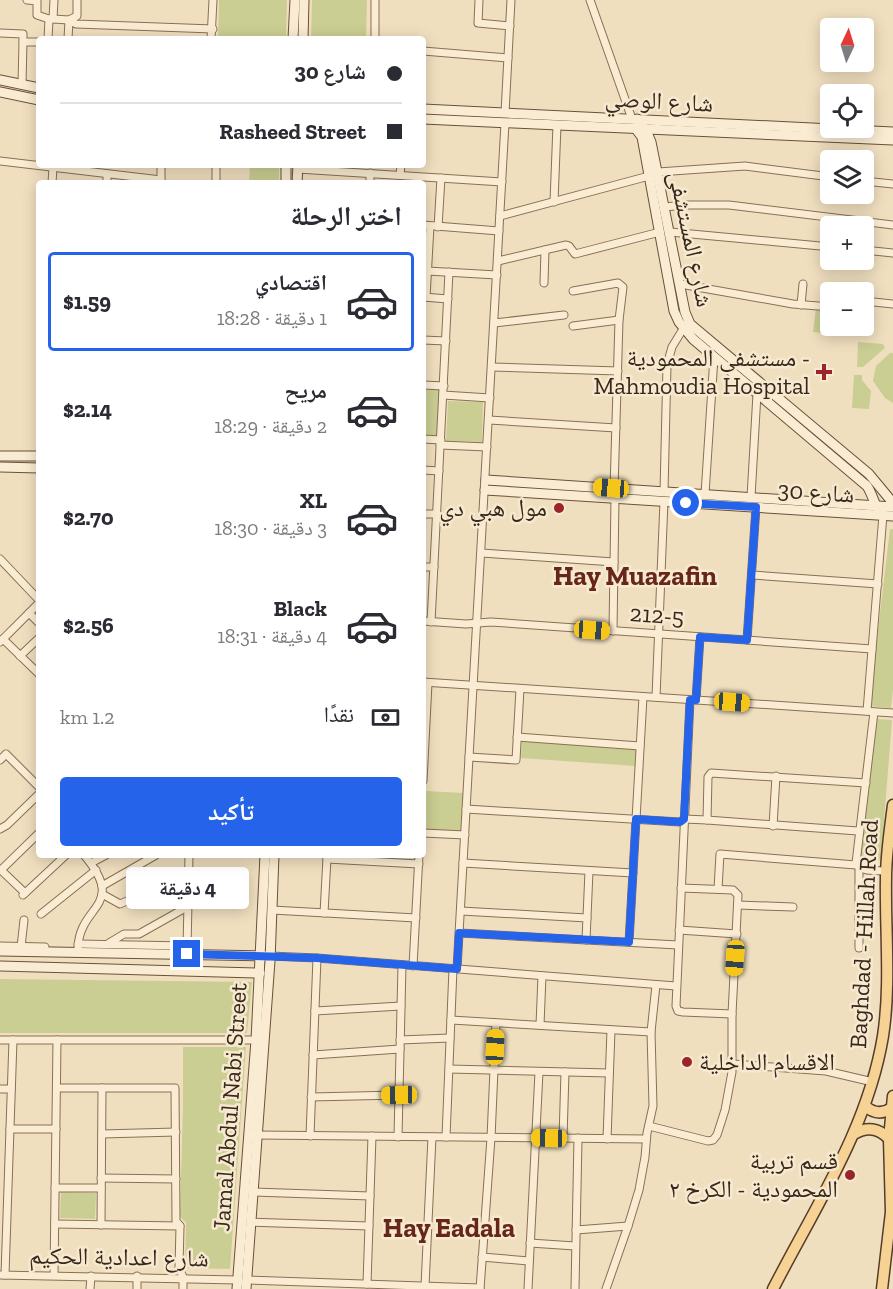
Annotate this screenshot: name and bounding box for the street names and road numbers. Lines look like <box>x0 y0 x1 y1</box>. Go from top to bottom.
street label: شارع الوصي <box>604 83 714 123</box>
street label: شارع المستشفى <box>662 168 720 310</box>
street label: شارع 30 <box>777 474 855 510</box>
street label: 212-5 <box>629 598 685 631</box>
street label: Baghdad - Hillah Road <box>843 819 884 1049</box>
street label: Jamal Abdul Nabi Street <box>206 982 253 1232</box>
street label: شارع اعدادية الحكيم <box>29 1240 209 1275</box>

